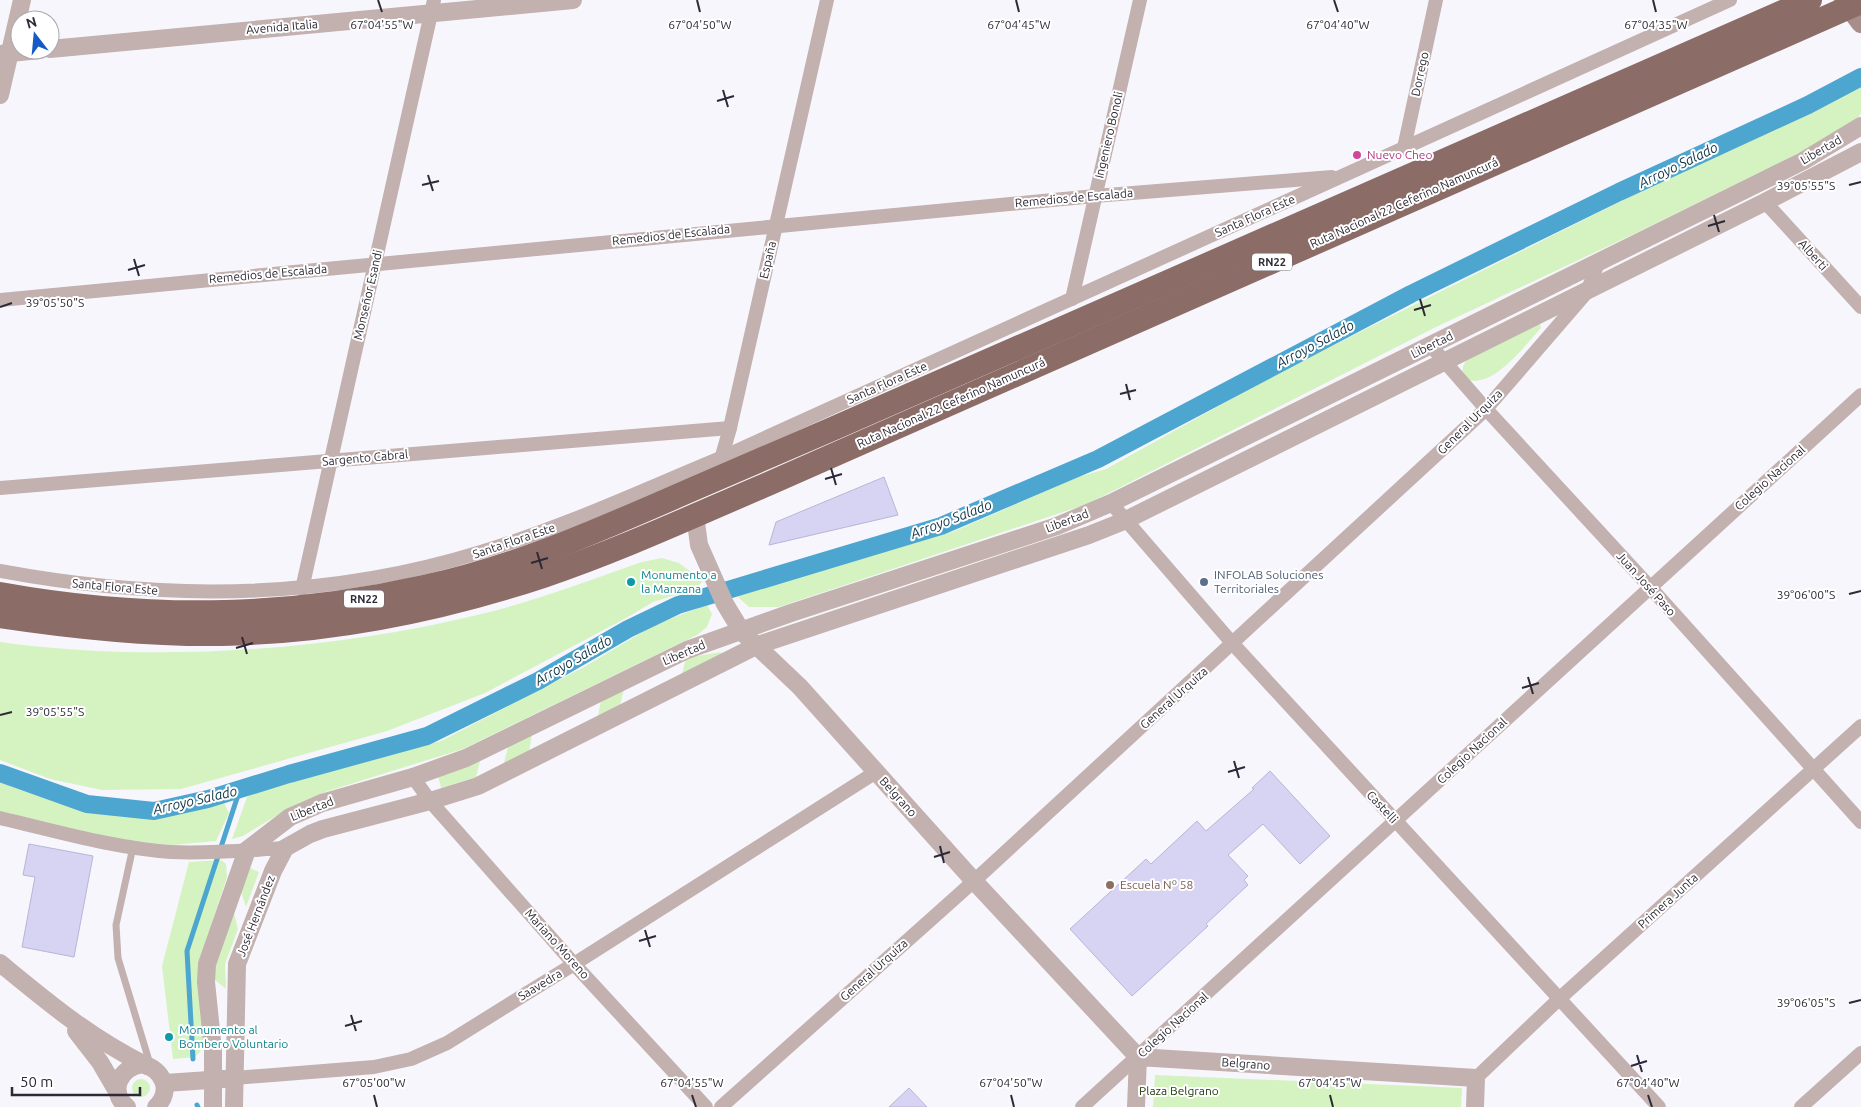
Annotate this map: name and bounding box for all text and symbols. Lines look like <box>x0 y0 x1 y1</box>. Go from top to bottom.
north arrow <box>10 10 60 60</box>
text: N <box>24 13 39 32</box>
street label: Avenida Italia <box>246 17 318 36</box>
text: 67°04'55"W <box>350 18 414 31</box>
text: 67°04'50"W <box>668 18 732 31</box>
text: 67°04'45"W <box>987 18 1051 31</box>
text: 67°04'40"W <box>1306 18 1370 31</box>
text: 67°04'35"W <box>1624 18 1688 31</box>
street label: Dorrego <box>1408 50 1431 97</box>
street label: Ingeniero Bonoli <box>1092 90 1125 180</box>
street label: Libertad <box>1798 133 1844 166</box>
water label: Arroyo Salado <box>1635 139 1720 191</box>
place label: Nuevo Cheo <box>1367 148 1433 161</box>
marker: Nuevo Cheo <box>1351 149 1363 161</box>
street label: Ruta Nacional 22 Ceferino Namuncurá <box>1308 155 1500 250</box>
text: 39°05'55"S <box>1777 179 1835 192</box>
street label: Remedios de Escalada <box>1014 186 1134 209</box>
street label: Santa Flora Este <box>1213 192 1297 239</box>
street label: Remedios de Escalada <box>611 222 731 247</box>
street label: Alberti <box>1796 237 1831 273</box>
street label: España <box>757 240 778 280</box>
street label: Monseñor Esandi <box>351 248 384 341</box>
road number: RN22 <box>1252 253 1292 270</box>
street label: Remedios de Escalada <box>208 262 328 285</box>
text: 39°05'50"S <box>26 296 84 309</box>
water label: Arroyo Salado <box>1272 317 1357 372</box>
street label: Libertad <box>1409 329 1455 360</box>
street label: Ruta Nacional 22 Ceferino Namuncurá <box>855 355 1047 450</box>
street label: Santa Flora Este <box>845 359 929 406</box>
street label: General Urquiza <box>1435 387 1505 457</box>
street label: Colegio Nacional <box>1732 443 1808 513</box>
street label: Sargento Cabral <box>321 447 408 468</box>
water label: Arroyo Salado <box>907 496 994 542</box>
street label: Libertad <box>1043 506 1090 535</box>
street label: Santa Flora Este <box>471 520 557 561</box>
street label: Juan José Paso <box>1614 549 1678 618</box>
place label: Monumento a la Manzana <box>641 568 717 595</box>
place label: INFOLAB Soluciones Territoriales <box>1214 568 1323 595</box>
street label: Santa Flora Este <box>72 576 159 597</box>
marker: Monumento a la Manzana <box>625 576 637 588</box>
marker: INFOLAB Soluciones Territoriales <box>1198 576 1210 588</box>
text: 39°06'00"S <box>1777 588 1835 601</box>
road number: RN22 <box>344 590 384 608</box>
water label: Arroyo Salado <box>531 631 615 689</box>
street label: Libertad <box>661 638 707 667</box>
street label: General Urquiza <box>1137 664 1210 731</box>
text: 39°05'55"S <box>26 705 84 718</box>
street label: Colegio Nacional <box>1434 715 1509 786</box>
street label: Belgrano <box>877 774 920 819</box>
water label: Arroyo Salado <box>150 782 239 818</box>
street label: Castelli <box>1364 788 1401 826</box>
street label: Libertad <box>288 794 335 823</box>
street label: Primera Junta <box>1635 871 1700 931</box>
street label: José Hernández <box>234 873 277 958</box>
place label: Escuela Nº 58 <box>1120 878 1193 891</box>
marker: Escuela Nº 58 <box>1104 879 1116 891</box>
street label: Mariano Moreno <box>523 906 592 981</box>
street label: General Urquiza <box>837 936 910 1003</box>
street label: Saavedra <box>515 966 564 1003</box>
street label: Colegio Nacional <box>1135 990 1211 1060</box>
text: 39°06'05"S <box>1777 996 1835 1009</box>
place label: Monumento al Bombero Voluntario <box>179 1023 288 1050</box>
marker: Monumento al Bombero Voluntario <box>163 1031 175 1043</box>
street label: Belgrano <box>1221 1055 1271 1072</box>
scale bar <box>12 1064 140 1096</box>
text: 50 m <box>20 1073 53 1090</box>
text: 67°05'00"W <box>342 1076 406 1089</box>
text: 67°04'55"W <box>660 1076 724 1089</box>
text: 67°04'50"W <box>979 1076 1043 1089</box>
text: 67°04'45"W <box>1298 1076 1362 1089</box>
text: 67°04'40"W <box>1616 1076 1680 1089</box>
park label: Plaza Belgrano <box>1139 1084 1219 1097</box>

